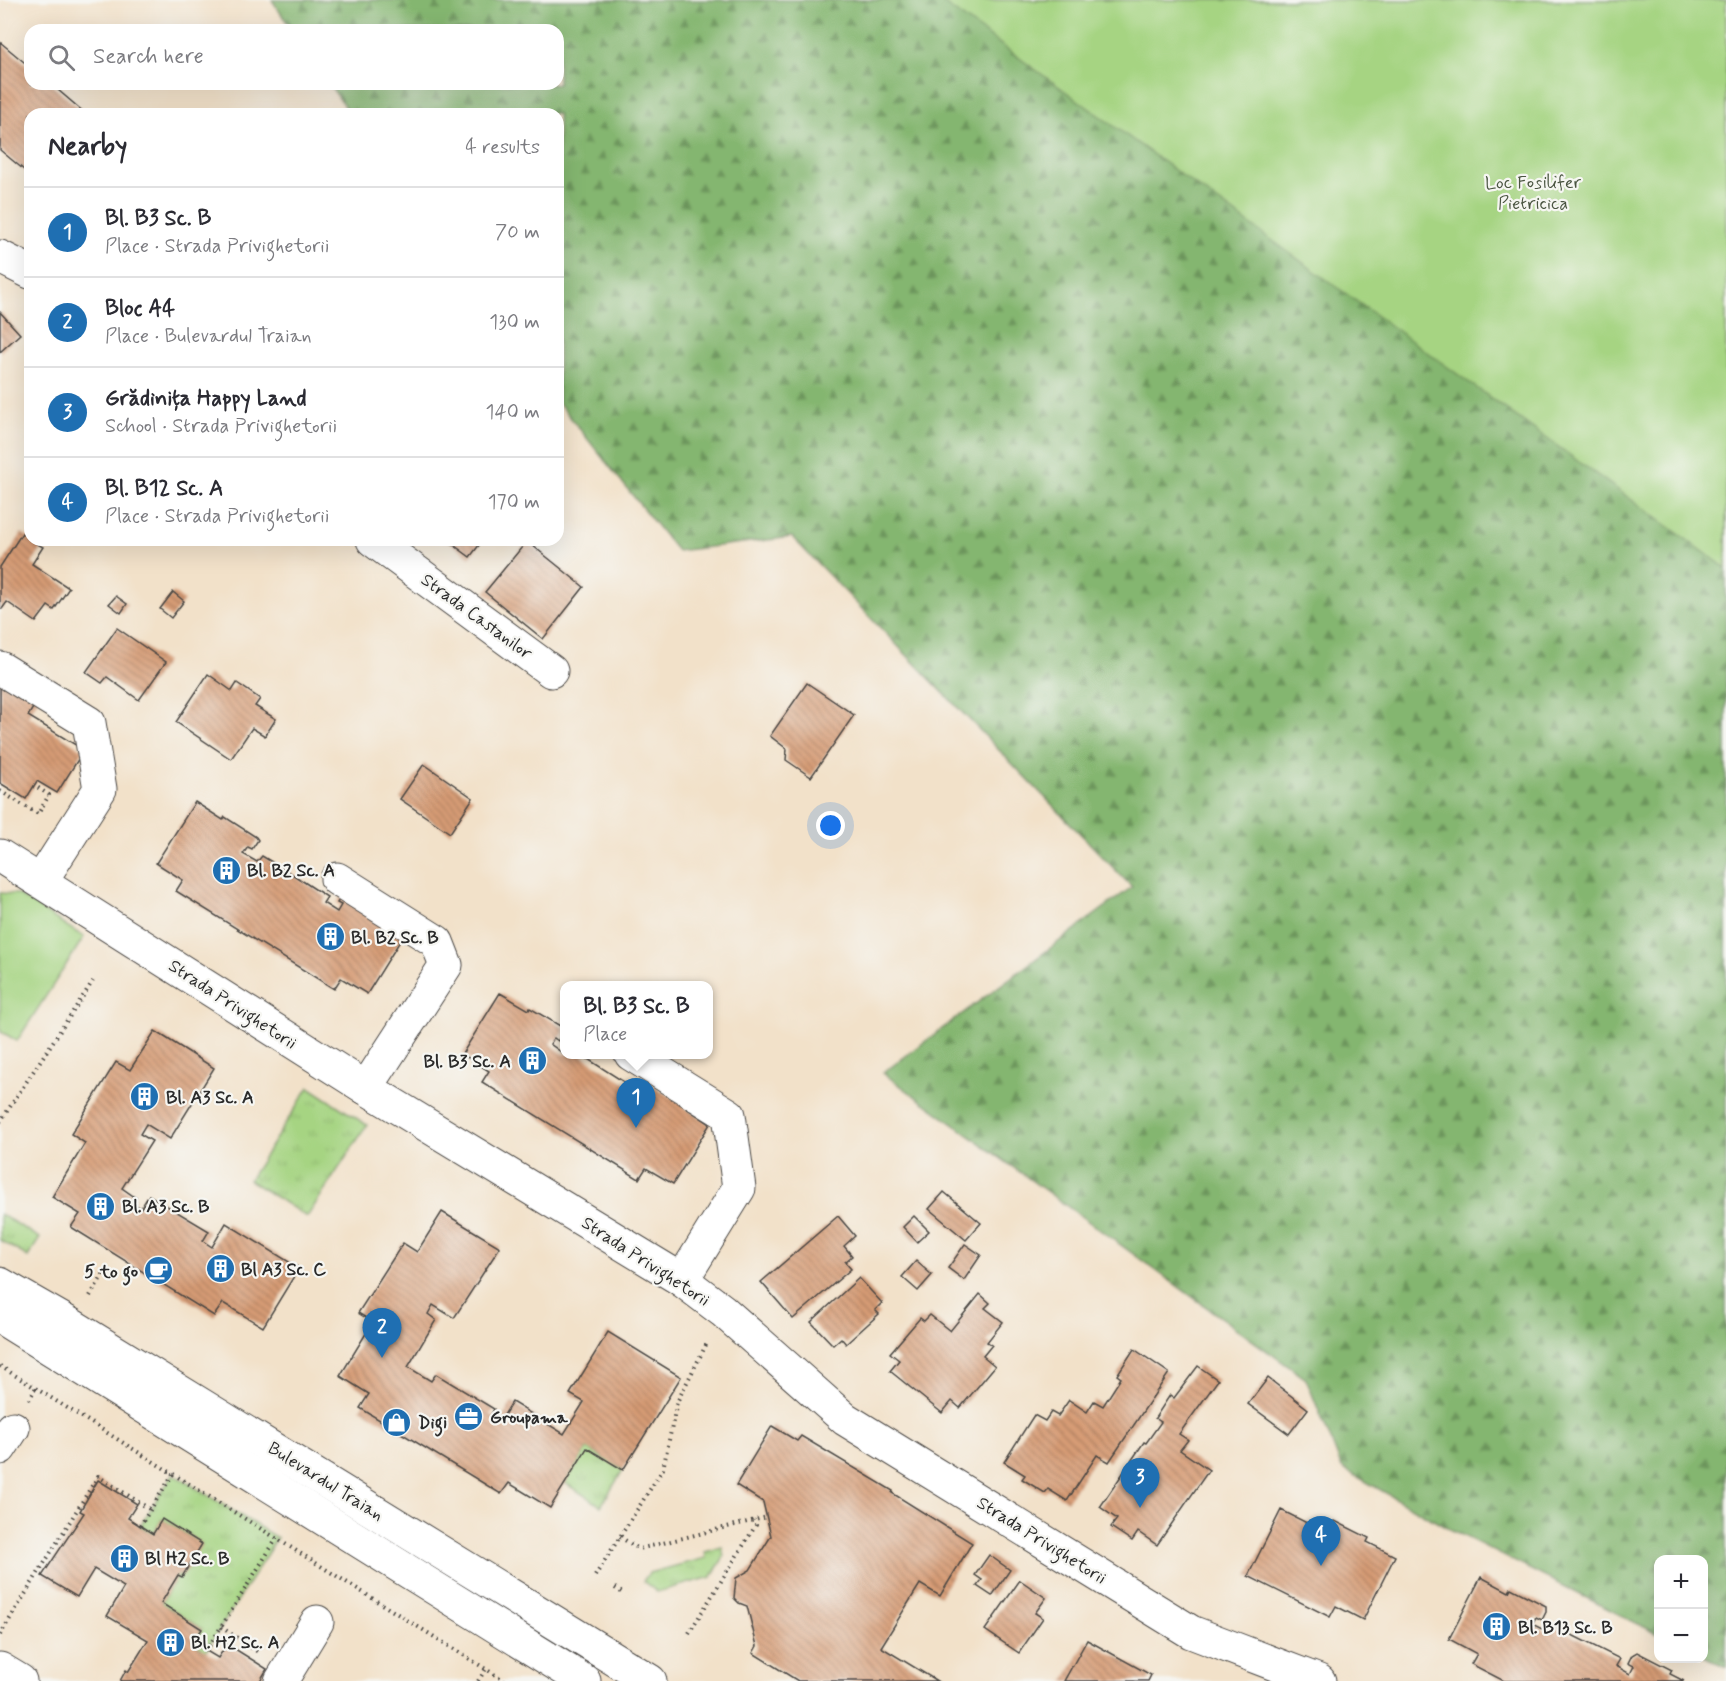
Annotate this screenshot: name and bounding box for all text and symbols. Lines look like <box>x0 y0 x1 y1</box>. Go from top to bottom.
search box <box>24 24 564 90</box>
icon: search <box>45 41 78 74</box>
text: Search here <box>93 43 204 71</box>
text: Nearby <box>48 130 127 164</box>
text: 4 results <box>465 134 540 161</box>
park label: Loc Fosilifer Pietricica <box>1485 171 1582 216</box>
text: Bl. B3 Sc. B <box>105 205 211 233</box>
text: 1 <box>63 219 72 246</box>
text: 70 m <box>495 219 540 246</box>
text: Place · Strada Privighetorii <box>105 233 329 260</box>
text: Bloc A4 <box>105 295 175 323</box>
text: 2 <box>63 309 72 336</box>
text: 130 m <box>489 309 540 336</box>
text: Place · Bulevardul Traian <box>105 323 312 350</box>
text: Grădinița Happy Land <box>105 385 307 413</box>
text: 3 <box>63 399 72 426</box>
text: 140 m <box>486 399 540 426</box>
text: School · Strada Privighetorii <box>105 413 337 440</box>
text: Bl. B12 Sc. A <box>105 475 223 503</box>
text: 4 <box>62 489 73 516</box>
text: 170 m <box>488 489 540 516</box>
text: Place · Strada Privighetorii <box>105 503 329 530</box>
street label: Strada Castanilor <box>416 568 537 666</box>
your location <box>816 811 845 840</box>
building icon: Bl. B2 Sc. A <box>210 854 242 886</box>
place label: Bl. B2 Sc. A <box>247 859 335 883</box>
building icon: Bl. B2 Sc. B <box>314 921 346 953</box>
place label: Bl. B2 Sc. B <box>351 926 439 950</box>
street label: Strada Privighetorii <box>163 954 301 1057</box>
popup <box>560 981 713 1059</box>
text: Bl. B3 Sc. B <box>583 993 690 1021</box>
text: Place <box>583 1021 627 1048</box>
building icon: Bl. B3 Sc. A <box>516 1045 548 1077</box>
place label: Bl. B3 Sc. A <box>424 1050 511 1074</box>
pin: 1 <box>616 1078 656 1128</box>
building icon: Bl. A3 Sc. A <box>129 1081 161 1113</box>
place label: Bl. A3 Sc. A <box>166 1086 254 1110</box>
building icon: Bl. A3 Sc. B <box>85 1190 117 1222</box>
place label: Bl. A3 Sc. B <box>122 1195 210 1219</box>
street label: Strada Privighetorii <box>576 1211 714 1314</box>
building icon: Bl A3 Sc. C <box>204 1253 236 1285</box>
cafe icon: 5 to go <box>143 1255 175 1287</box>
place label: Bl A3 Sc. C <box>241 1258 326 1282</box>
place label: 5 to go <box>84 1260 138 1286</box>
pin: 2 <box>362 1308 401 1358</box>
office icon: Groupama <box>453 1401 485 1433</box>
shop icon: Digi <box>381 1406 413 1438</box>
place label: Groupama <box>490 1406 569 1430</box>
place label: Digi <box>418 1411 447 1437</box>
street label: Bulevardul Traian <box>263 1437 388 1527</box>
pin: 3 <box>1120 1458 1160 1508</box>
street label: Strada Privighetorii <box>971 1491 1111 1592</box>
pin: 4 <box>1302 1516 1340 1566</box>
building icon: Bl H2 Sc. B <box>108 1542 140 1574</box>
place label: Bl H2 Sc. B <box>145 1547 230 1571</box>
map controls <box>1654 1555 1708 1663</box>
button: + <box>1654 1555 1708 1609</box>
button: − <box>1654 1609 1708 1663</box>
building icon: Bl. B13 Sc. B <box>1481 1611 1513 1643</box>
place label: Bl. B13 Sc. B <box>1518 1616 1613 1640</box>
building icon: Bl. H2 Sc. A <box>154 1626 186 1658</box>
place label: Bl. H2 Sc. A <box>191 1631 279 1655</box>

